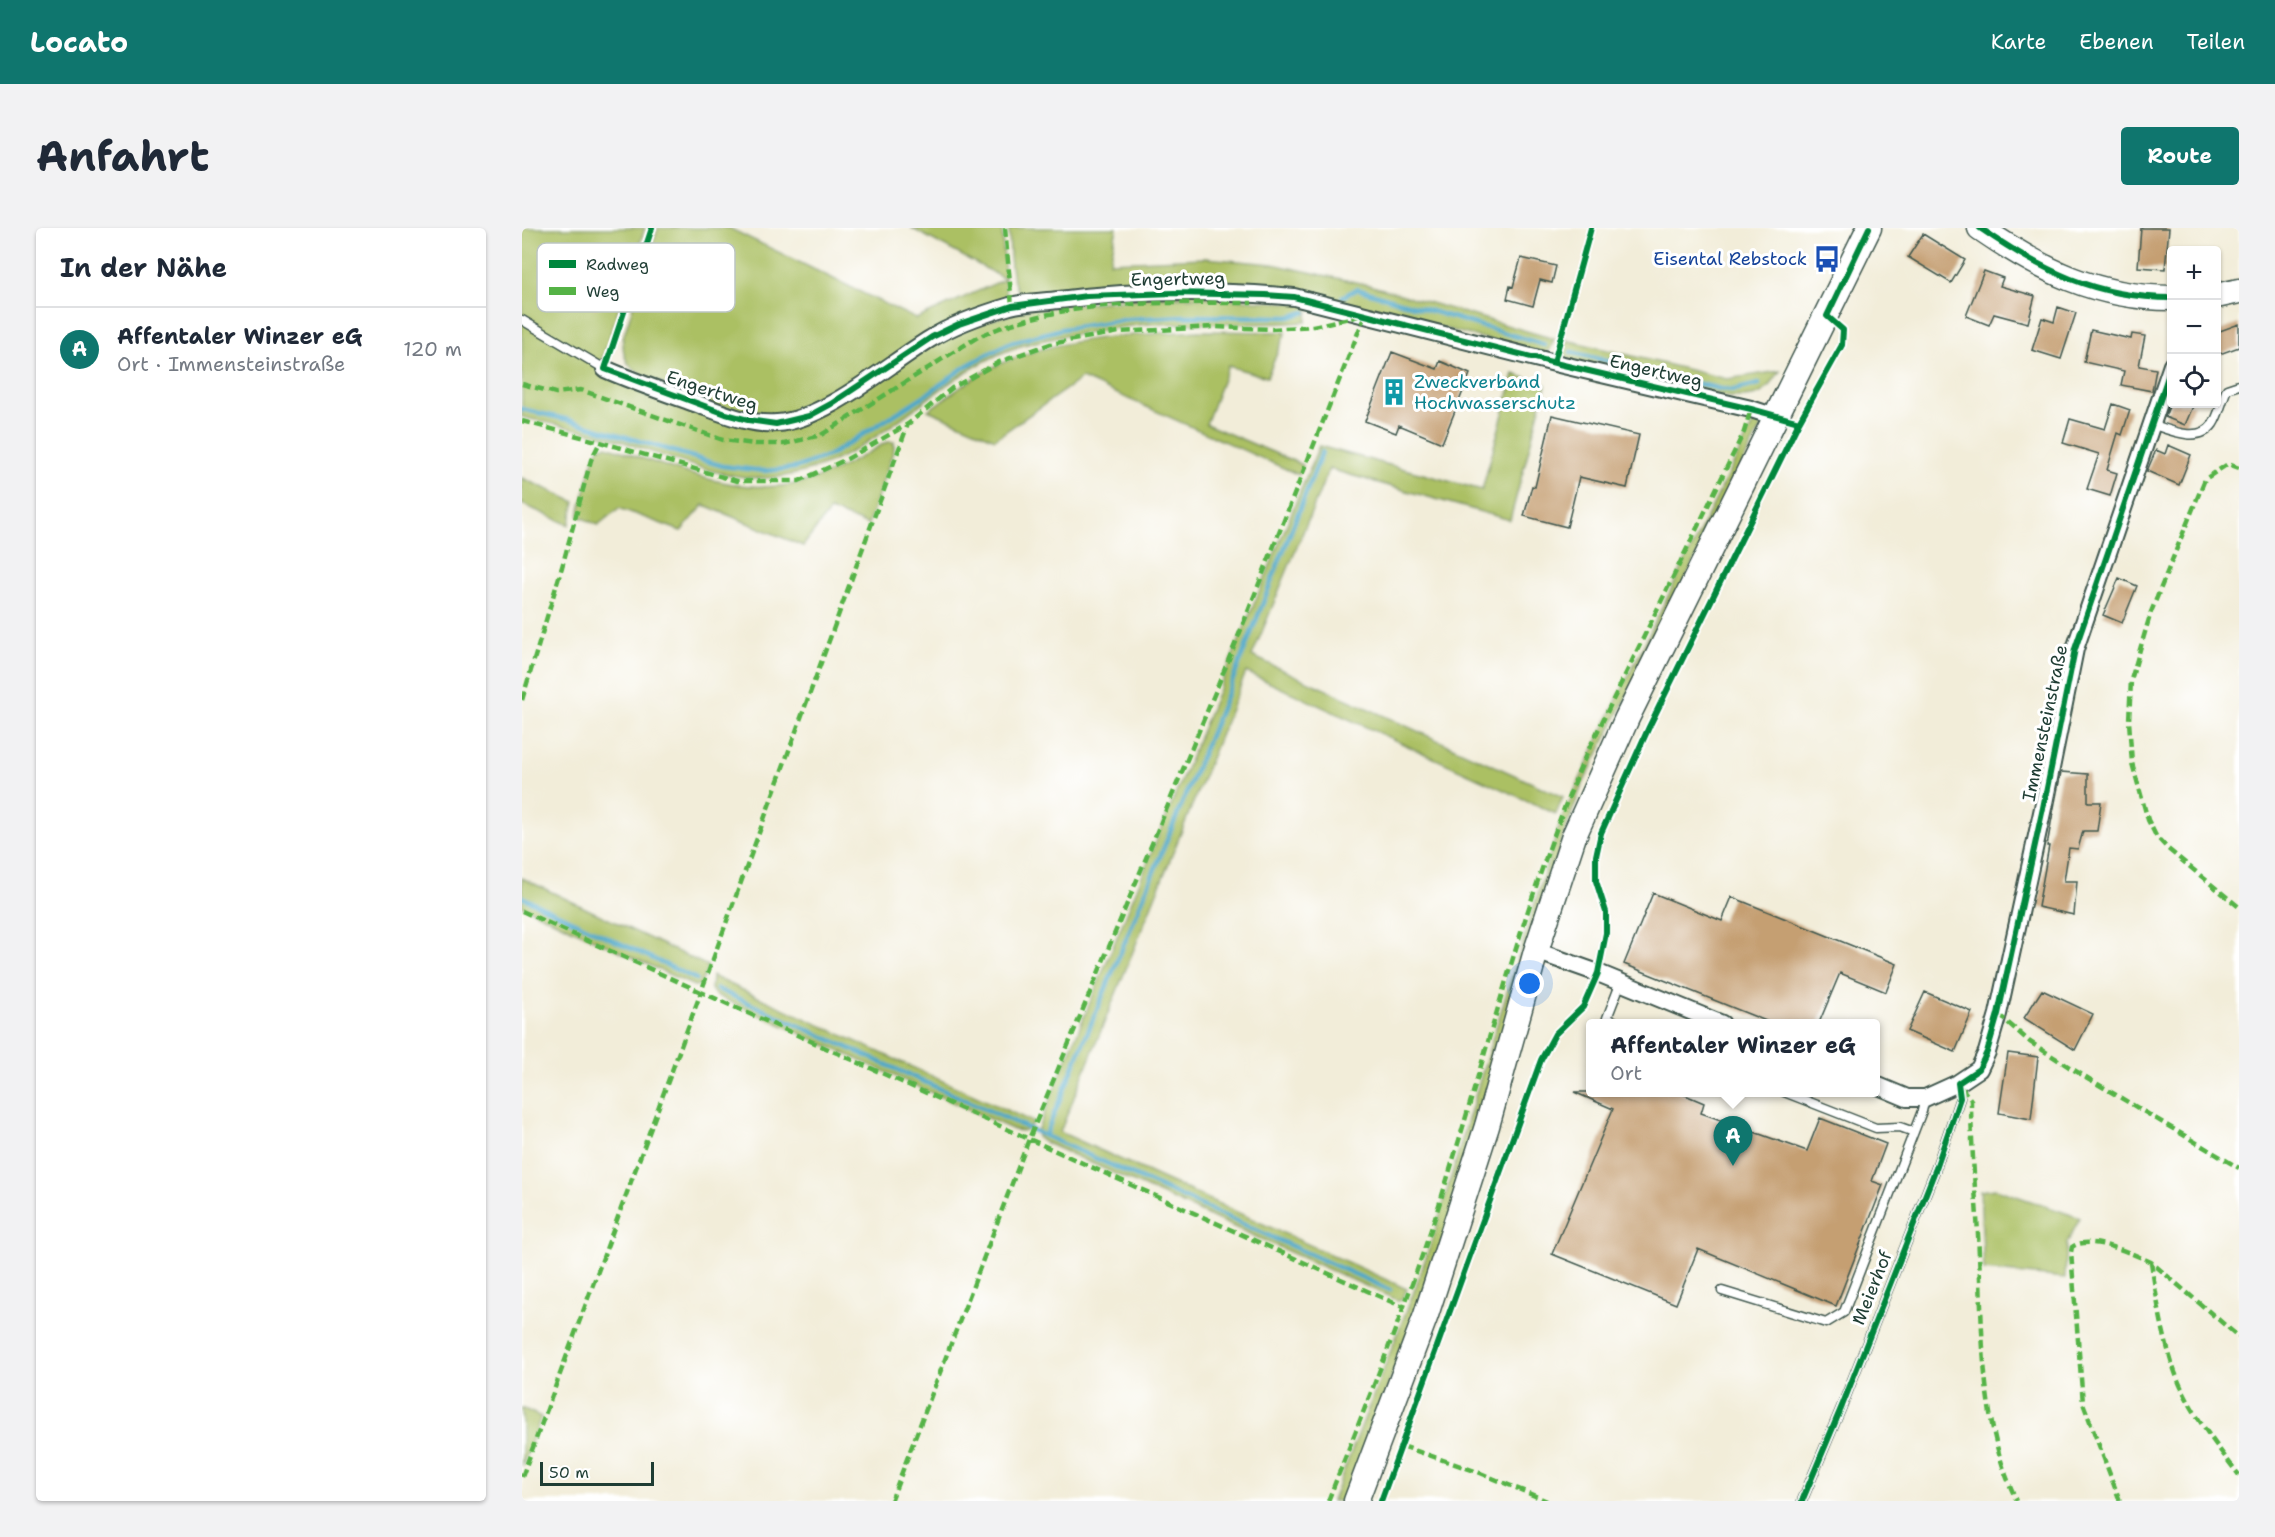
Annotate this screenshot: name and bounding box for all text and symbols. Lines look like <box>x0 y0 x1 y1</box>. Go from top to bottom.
text: Locato <box>30 23 128 61</box>
text: Karte <box>1991 28 2046 56</box>
text: Ebenen <box>2079 28 2154 56</box>
text: Teilen <box>2187 28 2245 56</box>
button: Route <box>2121 127 2239 185</box>
text: Anfahrt <box>36 128 209 184</box>
legend <box>537 243 735 312</box>
bus stop icon: Eisental Rebstock <box>1812 244 1842 274</box>
map controls <box>2167 246 2221 408</box>
button: + <box>2167 246 2221 300</box>
place label: Eisental Rebstock <box>1653 247 1807 271</box>
text: In der Nähe <box>60 250 227 285</box>
text: Radweg <box>586 254 649 275</box>
street label: Engertweg <box>1130 266 1226 292</box>
text: Weg <box>586 281 620 302</box>
button: − <box>2167 300 2221 354</box>
text: Affentaler Winzer eG <box>117 322 362 351</box>
text: A <box>72 336 87 362</box>
text: 120 m <box>403 336 462 362</box>
street label: Engertweg <box>1607 349 1705 393</box>
text: Ort · Immensteinstraße <box>117 351 345 377</box>
button: locate <box>2167 354 2221 408</box>
street label: Engertweg <box>663 365 761 417</box>
place label: Zweckverband Hochwasserschutz <box>1414 370 1576 415</box>
building icon: Zweckverband Hochwasserschutz <box>1379 377 1409 407</box>
street label: Immensteinstraße <box>2017 642 2073 804</box>
your location <box>1515 969 1544 998</box>
popup <box>1586 1019 1880 1097</box>
text: Affentaler Winzer eG <box>1610 1031 1856 1060</box>
text: Ort <box>1610 1060 1642 1086</box>
pin: A <box>1714 1116 1752 1166</box>
street label: Meierhof <box>1846 1247 1898 1329</box>
scale bar <box>540 1459 654 1486</box>
text: 50 m <box>549 1462 589 1483</box>

